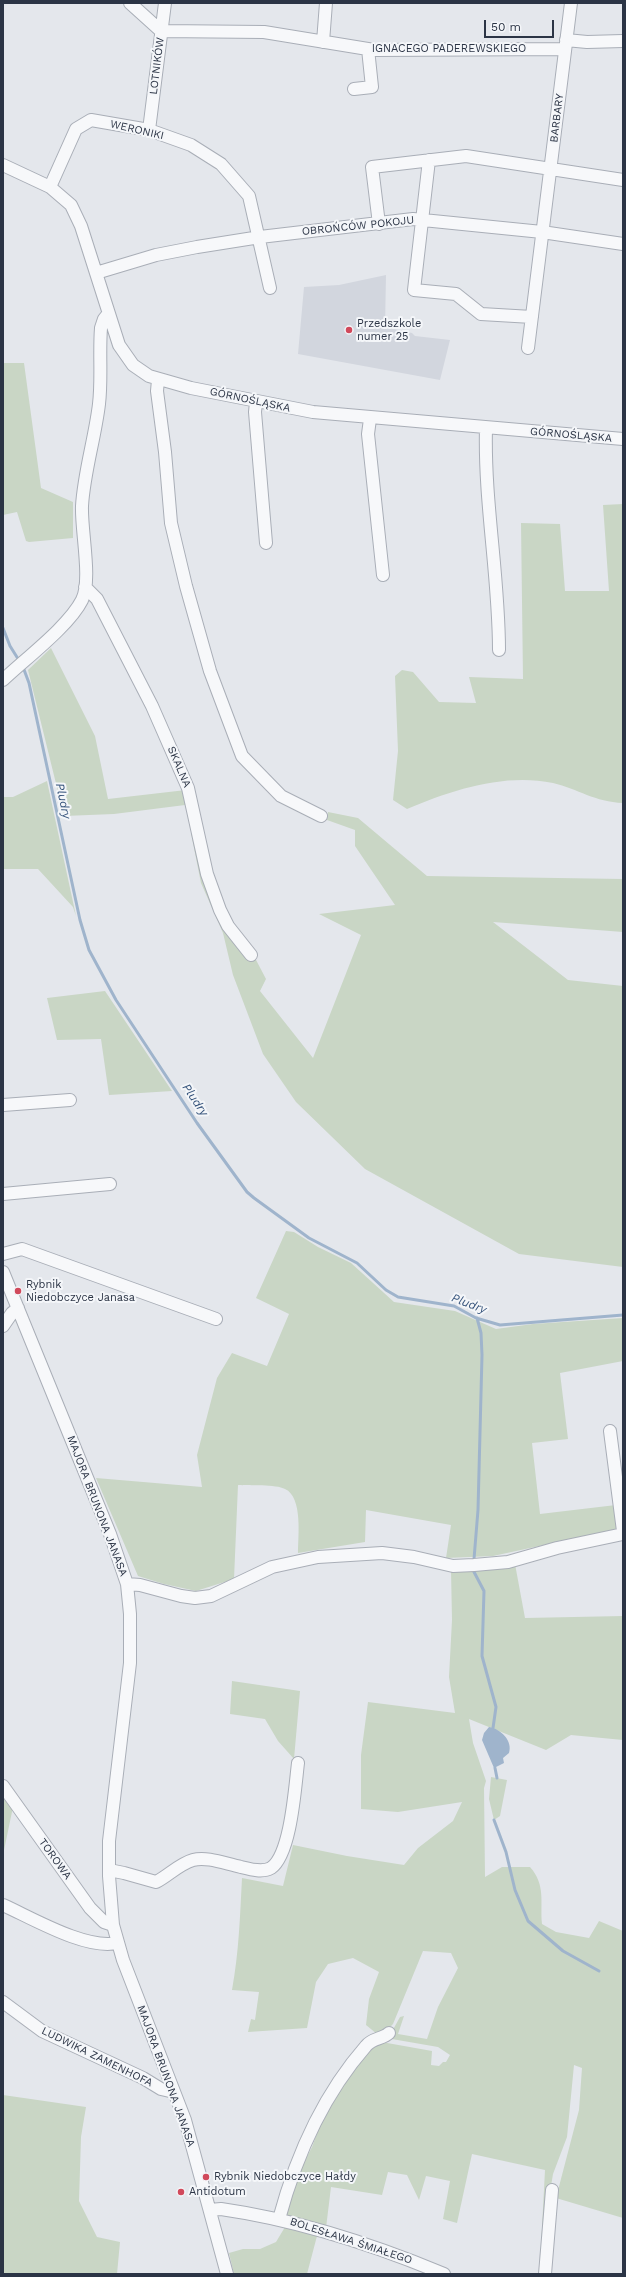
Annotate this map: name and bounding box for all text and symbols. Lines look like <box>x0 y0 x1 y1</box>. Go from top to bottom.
scale bar <box>486 12 556 38</box>
text: 50 m <box>491 20 521 34</box>
street label: LOTNIKÓW <box>147 36 167 96</box>
street label: IGNACEGO PADEREWSKIEGO <box>372 42 526 56</box>
street label: BARBARY <box>547 93 567 143</box>
street label: WERONIKI <box>109 117 165 143</box>
street label: OBROŃCÓW POKOJU <box>301 214 415 238</box>
place label: Przedszkole numer 25 <box>357 317 421 343</box>
marker: Przedszkole numer 25 <box>344 325 354 335</box>
street label: GÓRNOŚLĄSKA <box>208 385 292 415</box>
street label: GÓRNOŚLĄSKA <box>530 425 612 445</box>
street label: SKALNA <box>164 744 194 790</box>
water label: Pludry <box>52 782 74 820</box>
water label: Pludry <box>179 1081 211 1119</box>
place label: Rybnik Niedobczyce Janasa <box>26 1278 135 1304</box>
marker: Rybnik Niedobczyce Janasa <box>13 1286 23 1296</box>
water label: Pludry <box>450 1291 488 1317</box>
street label: MAJORA BRUNONA JANASA <box>64 1434 130 1578</box>
street label: TOROWA <box>36 1836 74 1882</box>
street label: MAJORA BRUNONA JANASA <box>134 2003 198 2149</box>
street label: LUDWIKA ZAMENHOFA <box>39 2024 155 2090</box>
place label: Rybnik Niedobczyce Hałdy <box>214 2170 356 2184</box>
marker: Rybnik Niedobczyce Hałdy <box>201 2172 211 2182</box>
place label: Antidotum <box>189 2185 246 2199</box>
marker: Antidotum <box>176 2187 186 2197</box>
street label: BOLESŁAWA ŚMIAŁEGO <box>288 2215 414 2267</box>

